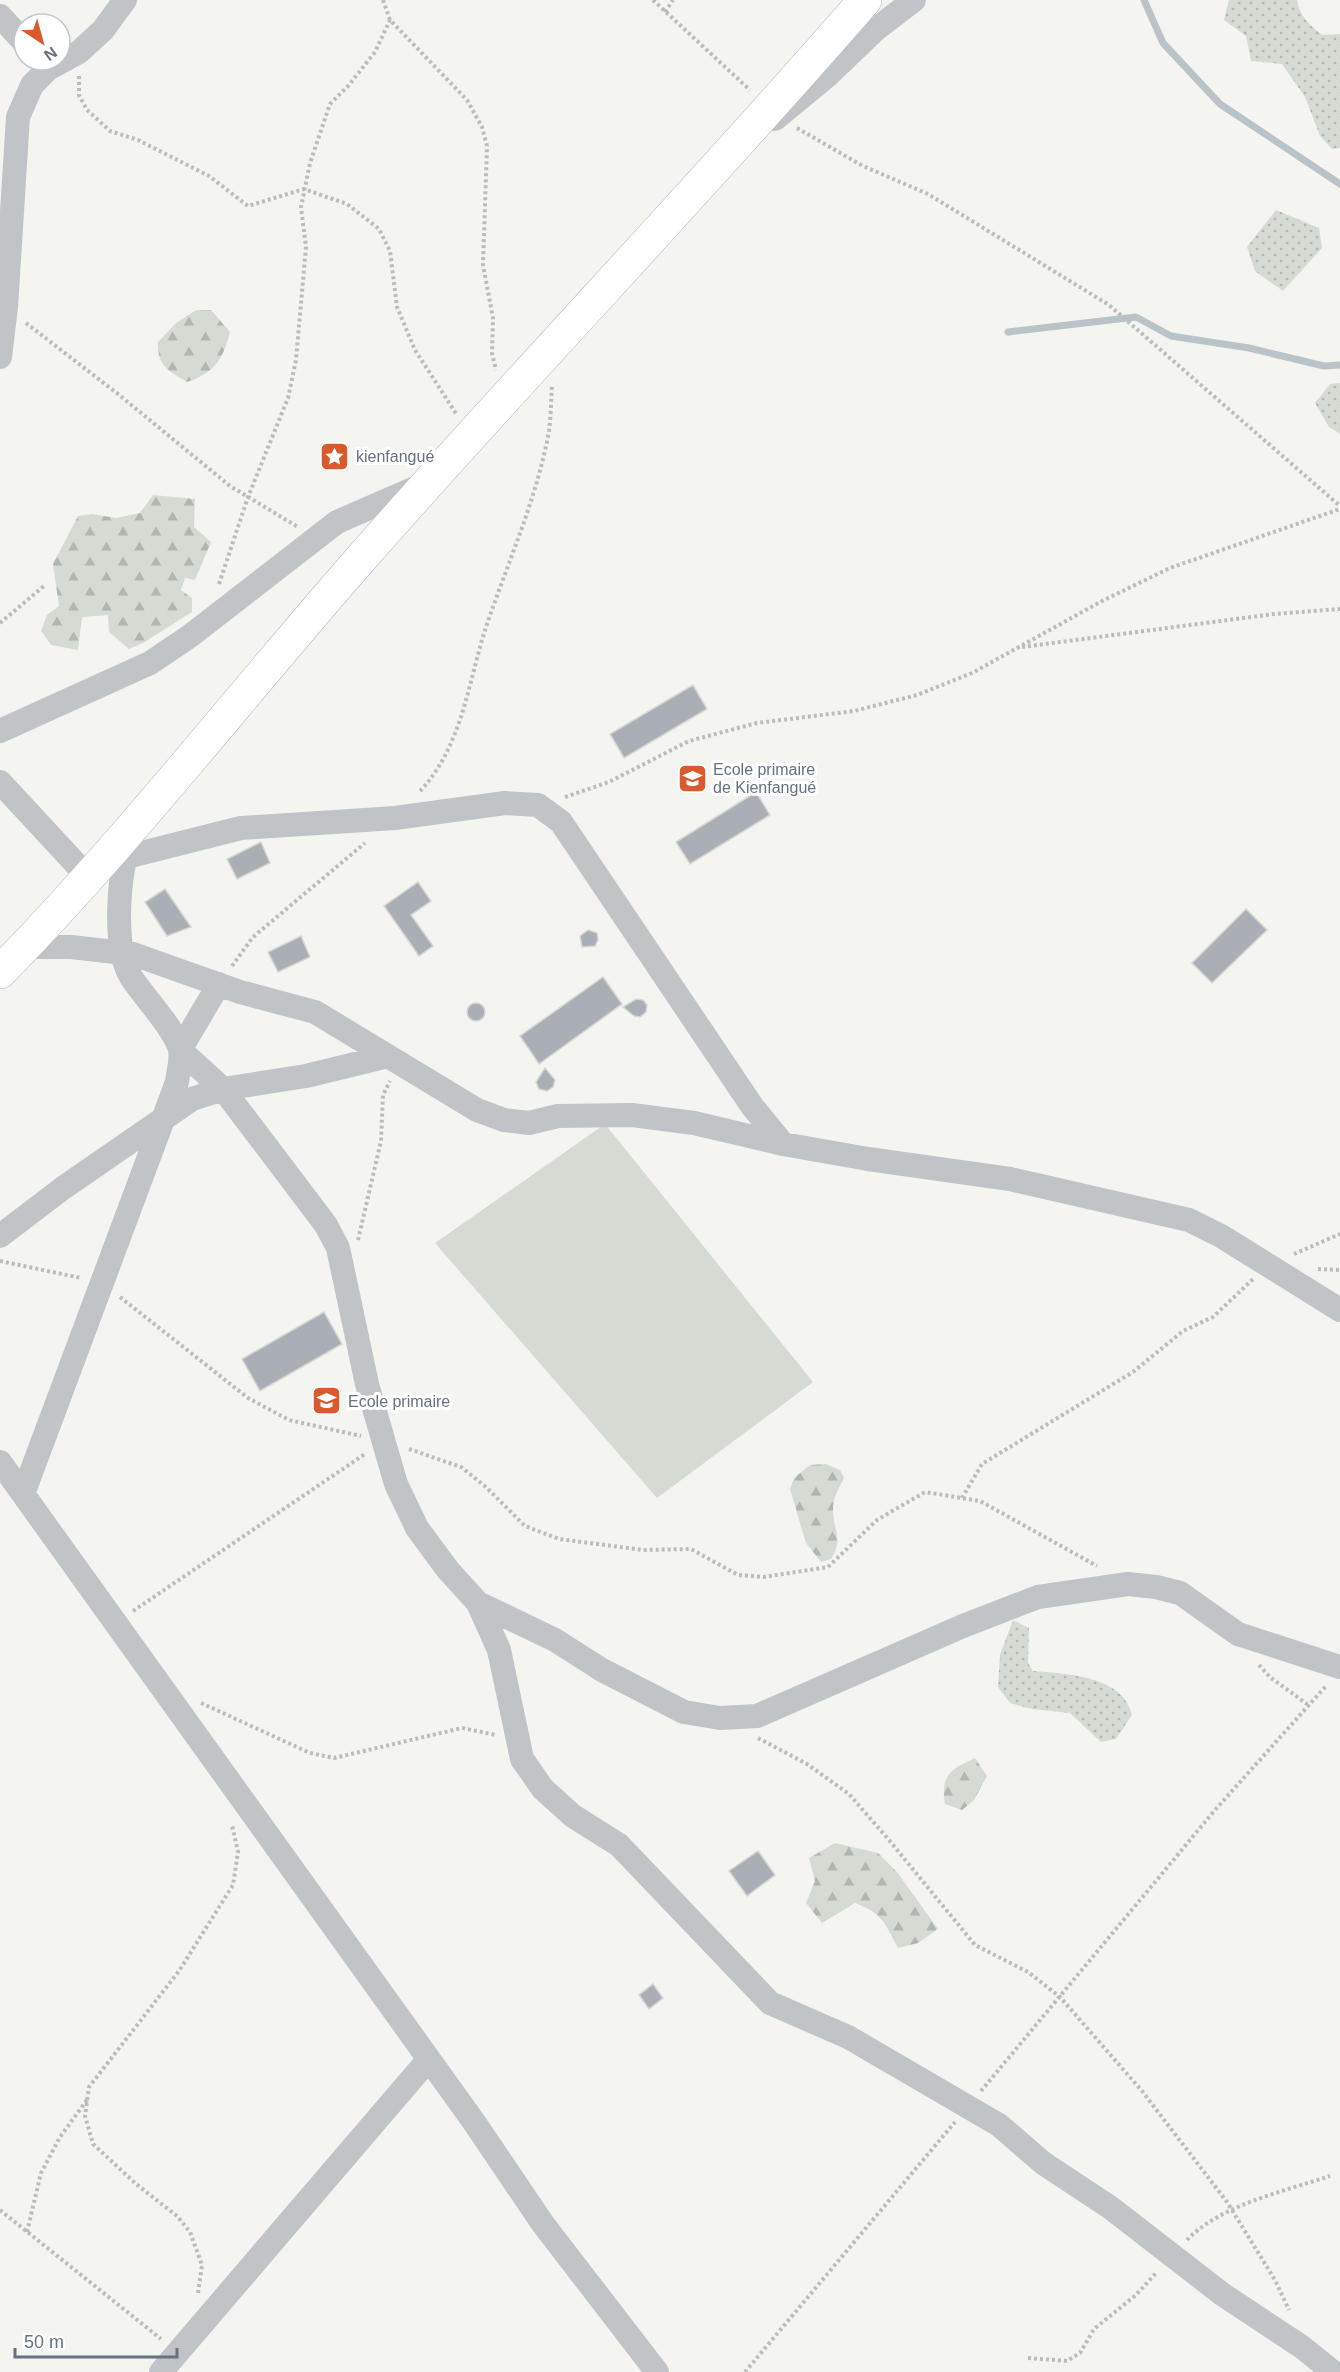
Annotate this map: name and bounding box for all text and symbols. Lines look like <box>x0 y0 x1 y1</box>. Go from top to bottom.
north arrow <box>12 12 72 72</box>
text: N <box>41 43 60 64</box>
place icon: kienfangué <box>319 440 351 472</box>
place label: kienfangué <box>356 448 434 465</box>
place label: Ecole primaire de Kienfangué <box>713 761 816 796</box>
school or university icon: Ecole primaire de Kienfangué <box>676 762 708 794</box>
school or university icon: Ecole primaire <box>311 1385 343 1417</box>
place label: Ecole primaire <box>348 1393 450 1410</box>
scale bar <box>15 2321 177 2359</box>
text: 50 m <box>24 2332 64 2352</box>

